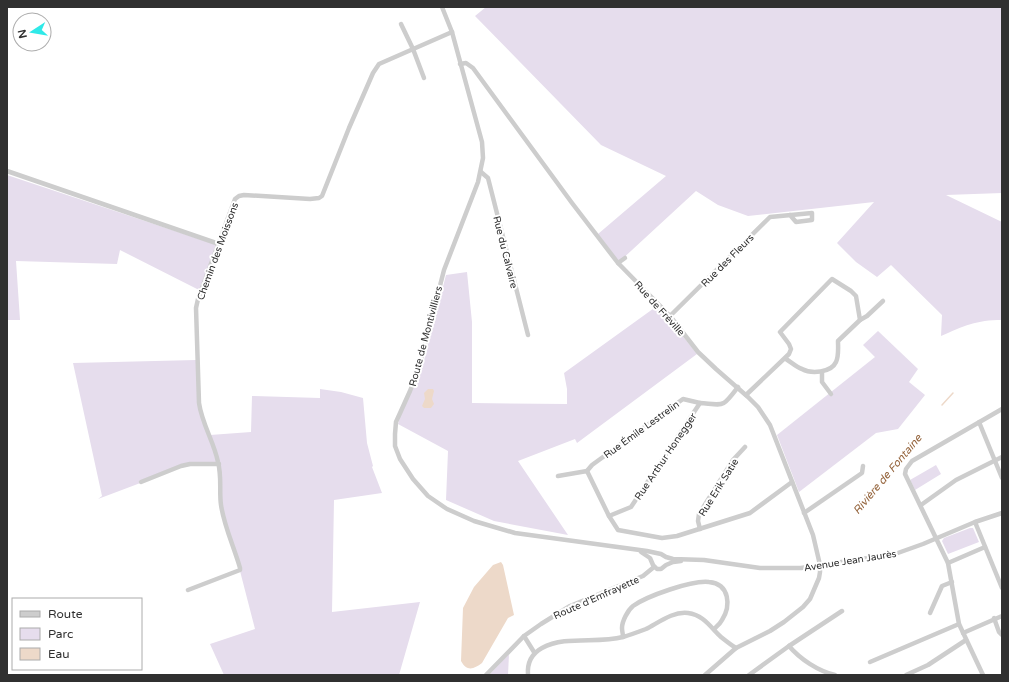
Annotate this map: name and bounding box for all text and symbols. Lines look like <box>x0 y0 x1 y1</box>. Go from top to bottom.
north arrow <box>12 12 52 52</box>
text: N <box>15 28 30 40</box>
street label: Chemin des Moissons <box>195 201 241 302</box>
street label: Rue du Calvaire <box>490 215 520 290</box>
street label: Rue des Fleurs <box>699 232 757 290</box>
street label: Rue de Fréville <box>632 279 687 339</box>
street label: Route de Montivilliers <box>407 285 445 388</box>
street label: Rue Émile Lestrelin <box>601 398 682 461</box>
street label: Rue Arthur Honegger <box>632 411 700 502</box>
water label: Rivière de Fontaine <box>850 431 925 517</box>
street label: Rue Erik Satie <box>696 456 742 519</box>
street label: Avenue Jean Jaurès <box>803 548 897 574</box>
street label: Route d'Emfrayette <box>552 573 641 622</box>
legend <box>12 598 142 670</box>
text: Route <box>48 607 83 621</box>
text: Parc <box>48 627 73 641</box>
text: Eau <box>48 647 70 661</box>

